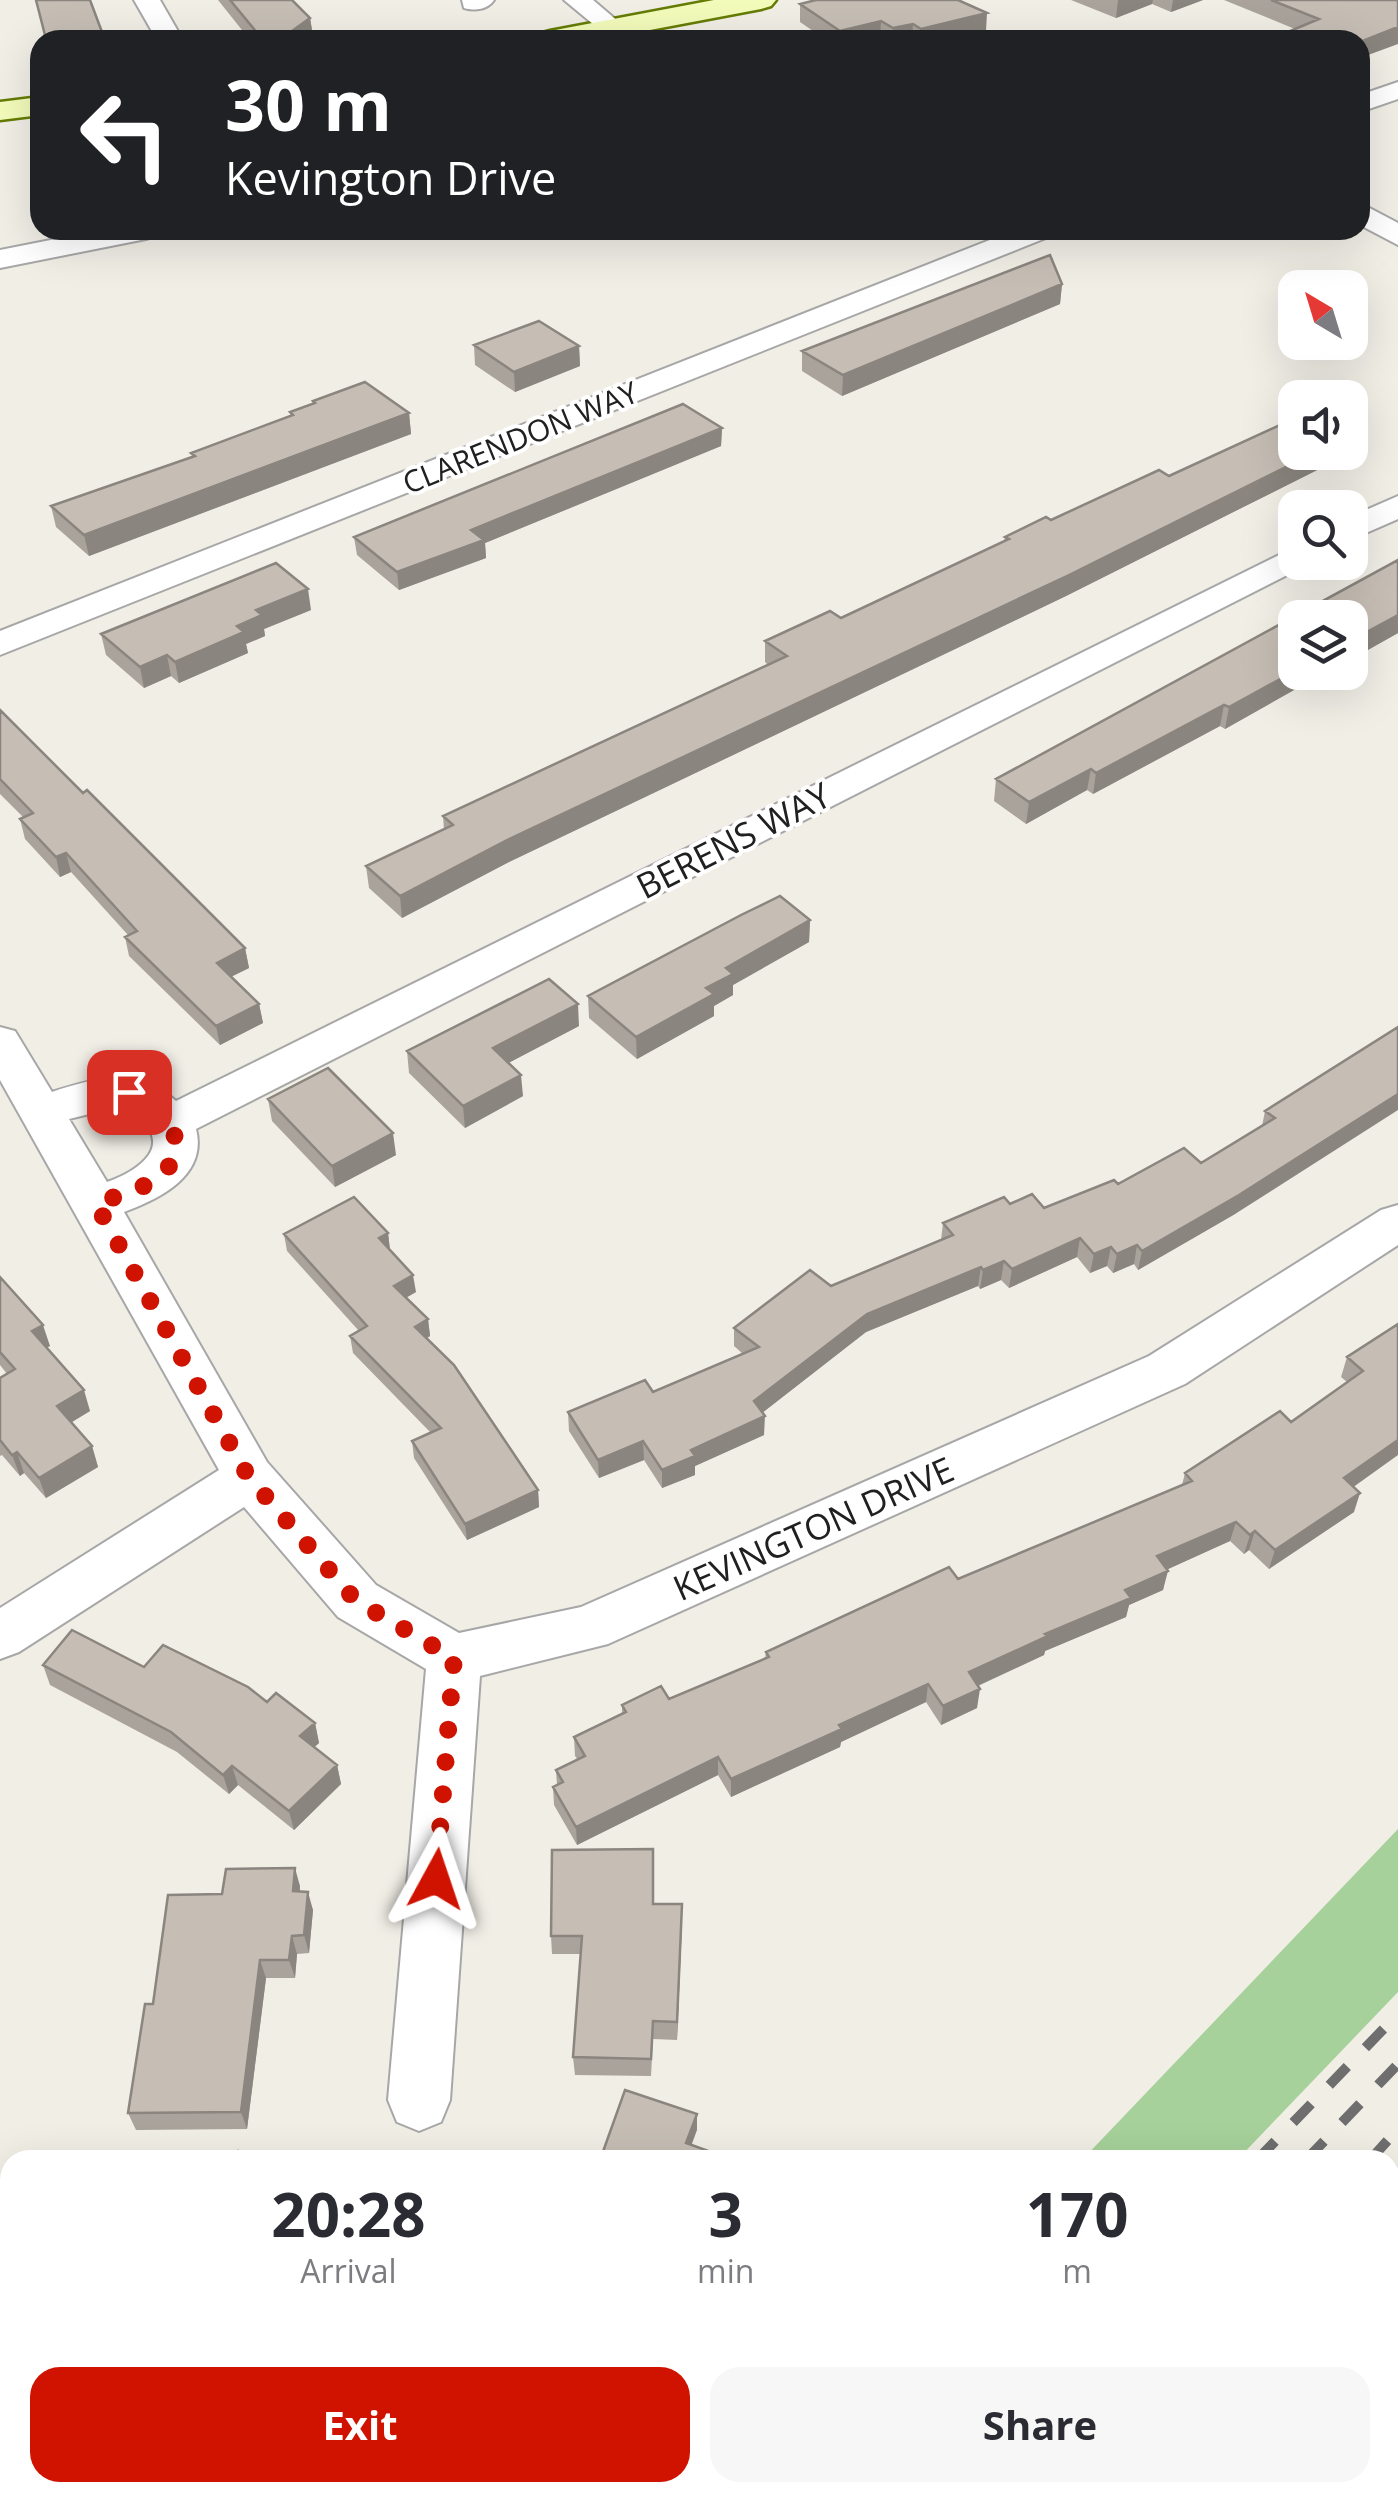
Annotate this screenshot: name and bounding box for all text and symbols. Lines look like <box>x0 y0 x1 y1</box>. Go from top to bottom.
text: 30 m <box>225 56 392 152</box>
icon: left <box>60 70 190 200</box>
text: Kevington Drive <box>225 147 556 208</box>
north arrow <box>1278 270 1368 360</box>
map controls <box>1278 270 1368 690</box>
street label: CLARENDON WAY <box>396 371 644 503</box>
button: sound <box>1278 380 1368 470</box>
button: search <box>1278 490 1368 580</box>
button: layers <box>1278 600 1368 690</box>
street label: BERENS WAY <box>628 771 838 909</box>
pin <box>87 1050 172 1135</box>
icon: arrive <box>102 1065 157 1120</box>
street label: KEVINGTON DRIVE <box>665 1445 961 1611</box>
position arrow <box>384 1827 488 1931</box>
text: 20:28 <box>271 2173 426 2255</box>
text: 3 <box>709 2173 743 2255</box>
text: 170 <box>1026 2173 1129 2255</box>
text: Arrival <box>300 2249 397 2292</box>
text: min <box>697 2249 754 2292</box>
text: m <box>1062 2249 1092 2292</box>
button: Exit <box>30 2367 690 2482</box>
button: Share <box>710 2367 1370 2482</box>

